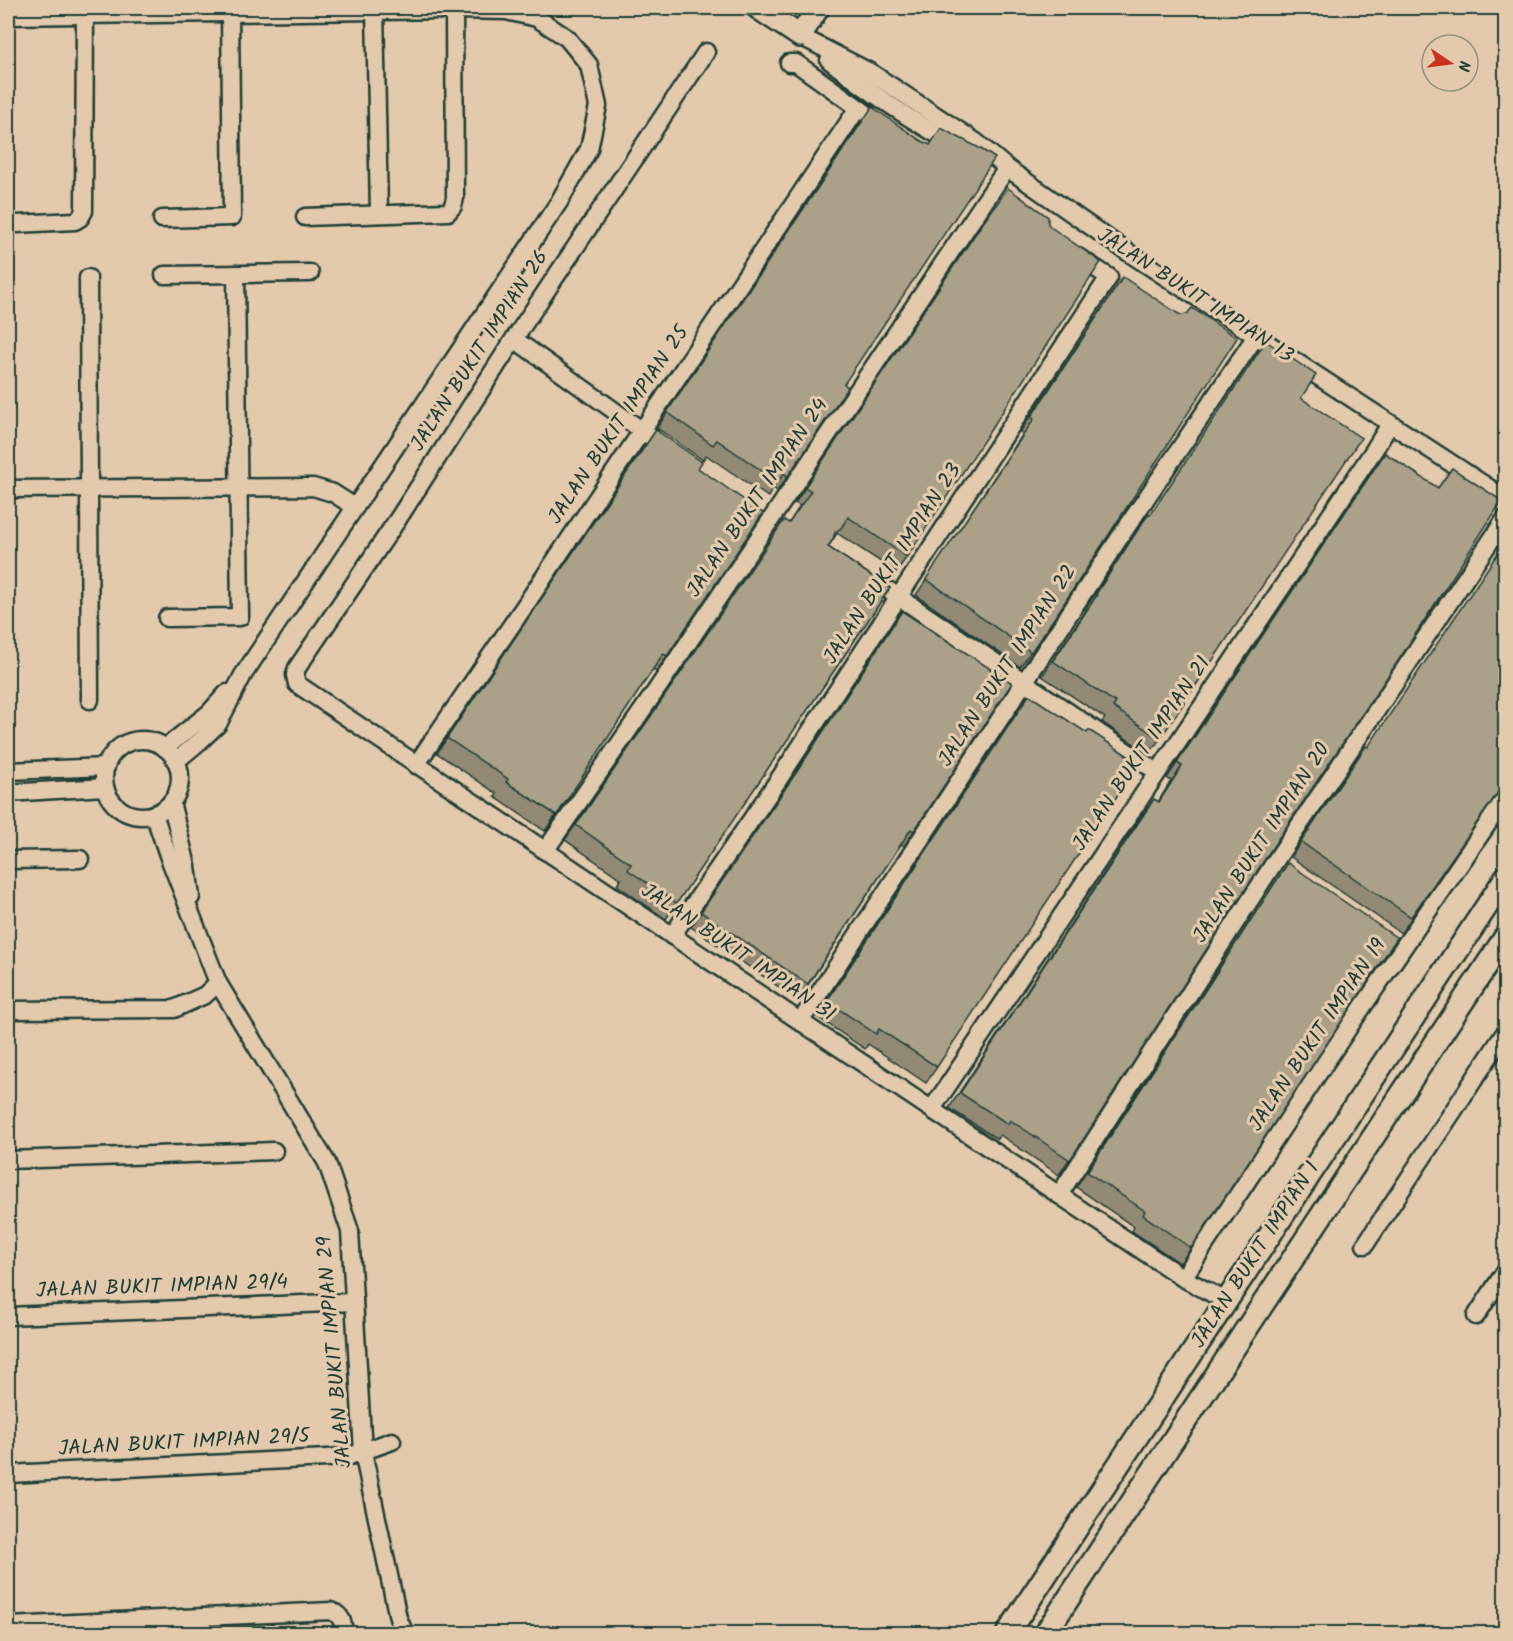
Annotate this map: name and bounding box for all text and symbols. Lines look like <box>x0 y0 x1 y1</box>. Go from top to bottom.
north arrow <box>1420 33 1480 93</box>
text: N <box>1450 58 1476 74</box>
street label: JALAN BUKIT IMPIAN 13 <box>1090 220 1300 372</box>
street label: JALAN BUKIT IMPIAN 26 <box>402 244 558 458</box>
street label: JALAN BUKIT IMPIAN 25 <box>540 317 699 531</box>
street label: JALAN BUKIT IMPIAN 24 <box>679 392 837 604</box>
street label: JALAN BUKIT IMPIAN 23 <box>815 457 971 671</box>
street label: JALAN BUKIT IMPIAN 22 <box>930 559 1086 773</box>
street label: JALAN BUKIT IMPIAN 21 <box>1064 650 1220 858</box>
street label: JALAN BUKIT IMPIAN 20 <box>1185 736 1339 950</box>
street label: JALAN BUKIT IMPIAN 31 <box>634 875 842 1031</box>
street label: JALAN BUKIT IMPIAN 19 <box>1241 932 1395 1138</box>
street label: JALAN BUKIT IMPIAN 1 <box>1183 1155 1329 1355</box>
street label: JALAN BUKIT IMPIAN 29 <box>308 1235 362 1469</box>
street label: JALAN BUKIT IMPIAN 29/4 <box>36 1266 288 1308</box>
street label: JALAN BUKIT IMPIAN 29/5 <box>58 1420 312 1466</box>

